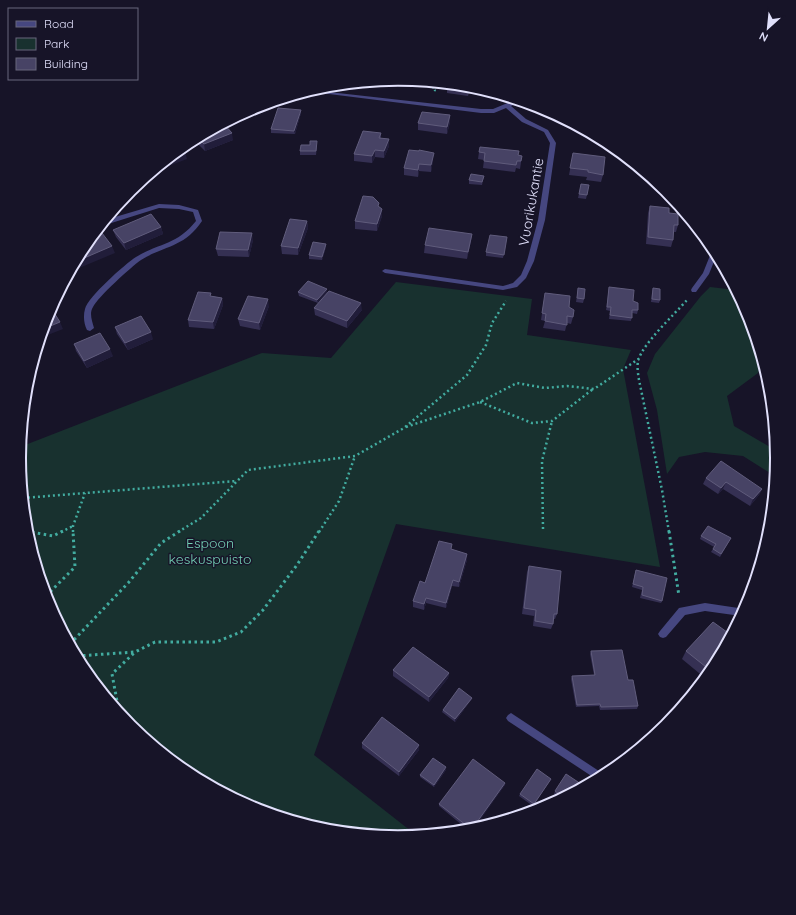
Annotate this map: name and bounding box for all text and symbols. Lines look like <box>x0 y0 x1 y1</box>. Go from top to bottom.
legend <box>8 8 138 80</box>
north arrow <box>748 8 788 48</box>
text: Road <box>44 16 74 31</box>
text: N <box>757 29 770 45</box>
text: Park <box>44 36 69 51</box>
text: Building <box>44 56 88 71</box>
street label: Vuorikukantie <box>514 157 548 247</box>
park label: Espoon keskuspuisto <box>169 534 251 568</box>

